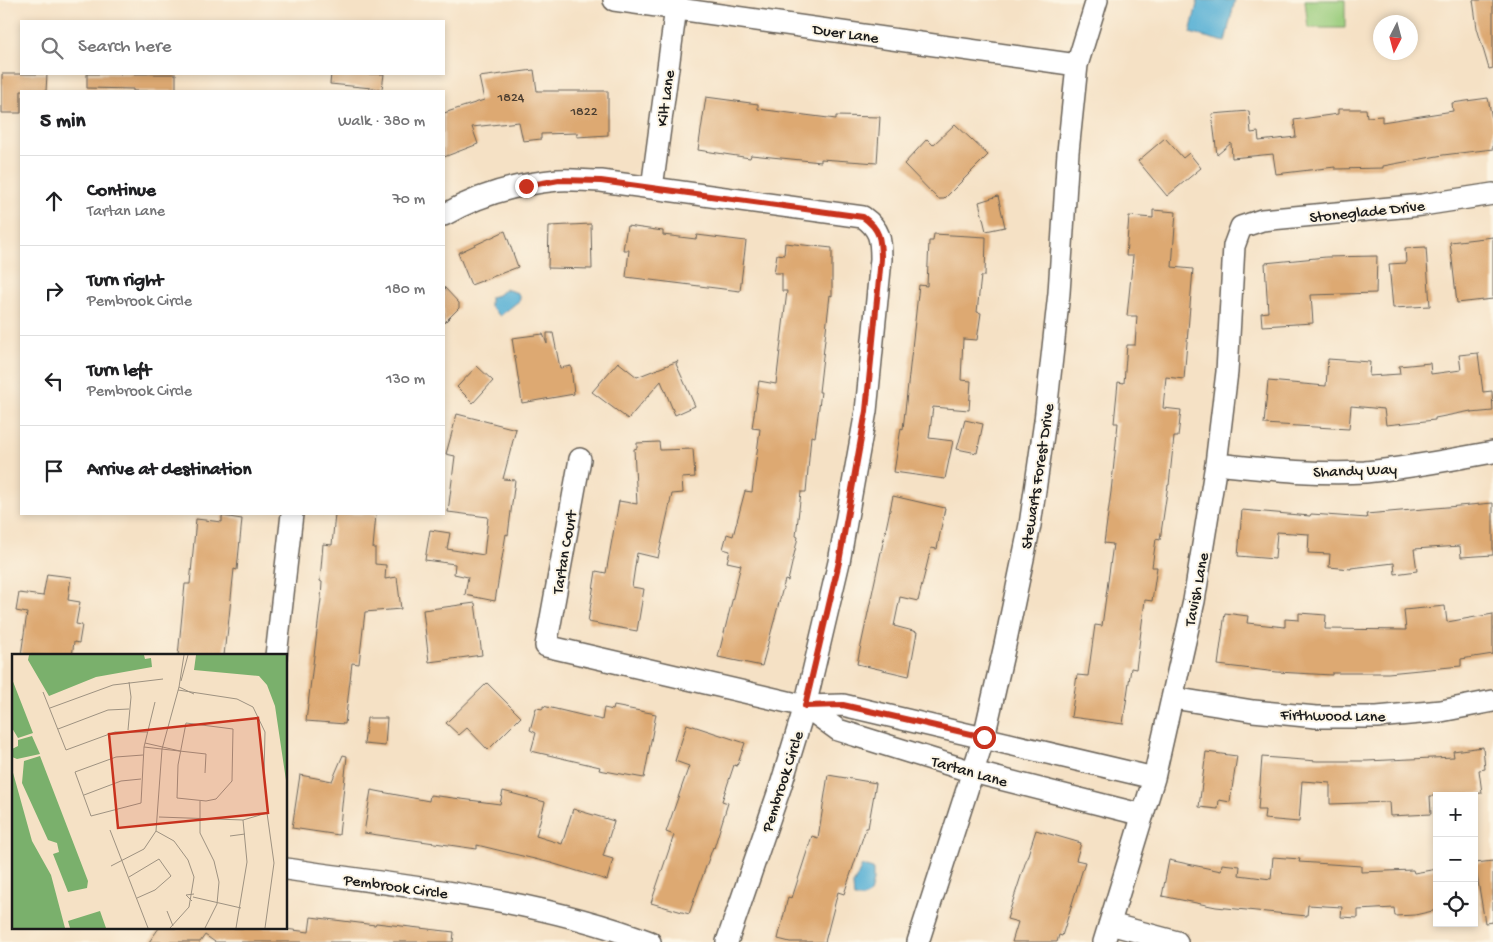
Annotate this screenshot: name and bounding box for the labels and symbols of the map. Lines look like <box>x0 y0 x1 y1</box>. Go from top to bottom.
north arrow <box>1373 15 1418 60</box>
street label: Duer Lane <box>810 21 880 50</box>
street label: Kilt Lane <box>654 68 681 128</box>
house number: 1824 <box>497 90 525 107</box>
house number: 1822 <box>569 104 598 121</box>
route end <box>515 175 538 198</box>
street label: Stoneglade Drive <box>1309 198 1427 229</box>
street label: Stewarts Forest Drive <box>1019 402 1060 551</box>
street label: Shandy Way <box>1313 462 1397 483</box>
street label: Tartan Court <box>550 508 583 597</box>
street label: Tavish Lane <box>1182 551 1215 629</box>
inset map <box>12 654 288 930</box>
street label: Firthwood Lane <box>1279 707 1386 728</box>
route start <box>973 726 996 749</box>
street label: Pembrook Circle <box>759 728 810 836</box>
street label: Tartan Lane <box>928 753 1010 793</box>
street label: Pembrook Circle <box>341 872 450 905</box>

